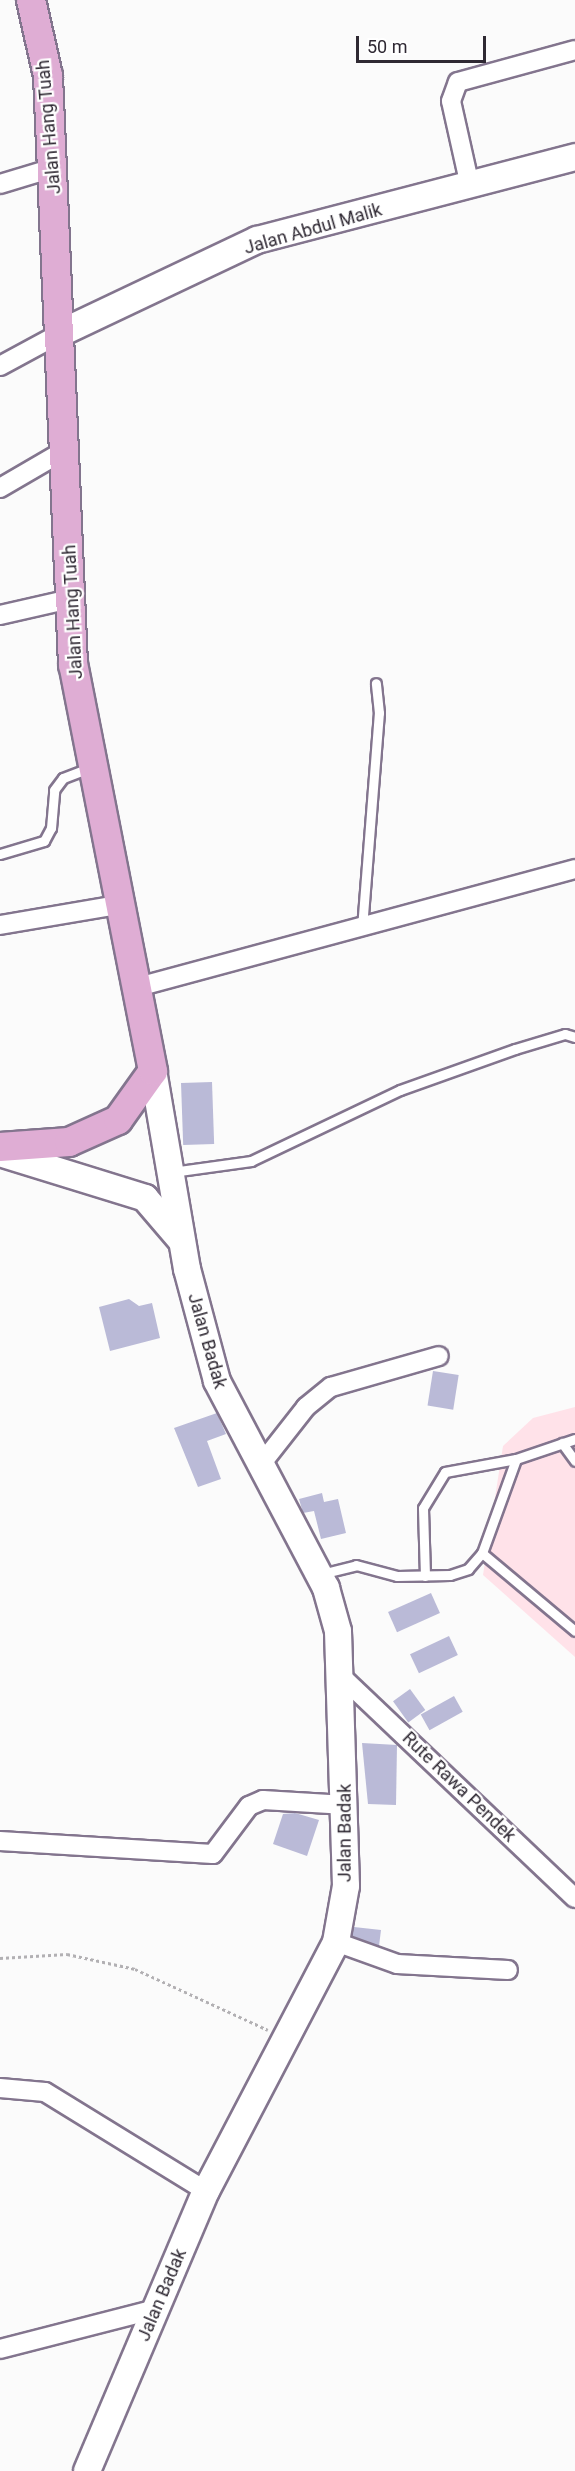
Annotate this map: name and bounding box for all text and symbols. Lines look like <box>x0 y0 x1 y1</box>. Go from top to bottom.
scale bar <box>359 24 490 62</box>
text: 50 m <box>367 36 407 57</box>
street label: Jalan Hang Tuah <box>32 59 66 195</box>
street label: Jalan Abdul Malik <box>242 199 384 259</box>
street label: Jalan Hang Tuah <box>59 544 87 680</box>
street label: Jalan Badak <box>183 1291 231 1391</box>
street label: Rute Rawa Pendek <box>398 1727 520 1847</box>
street label: Jalan Badak <box>334 1784 356 1882</box>
street label: Jalan Badak <box>133 2246 191 2344</box>

